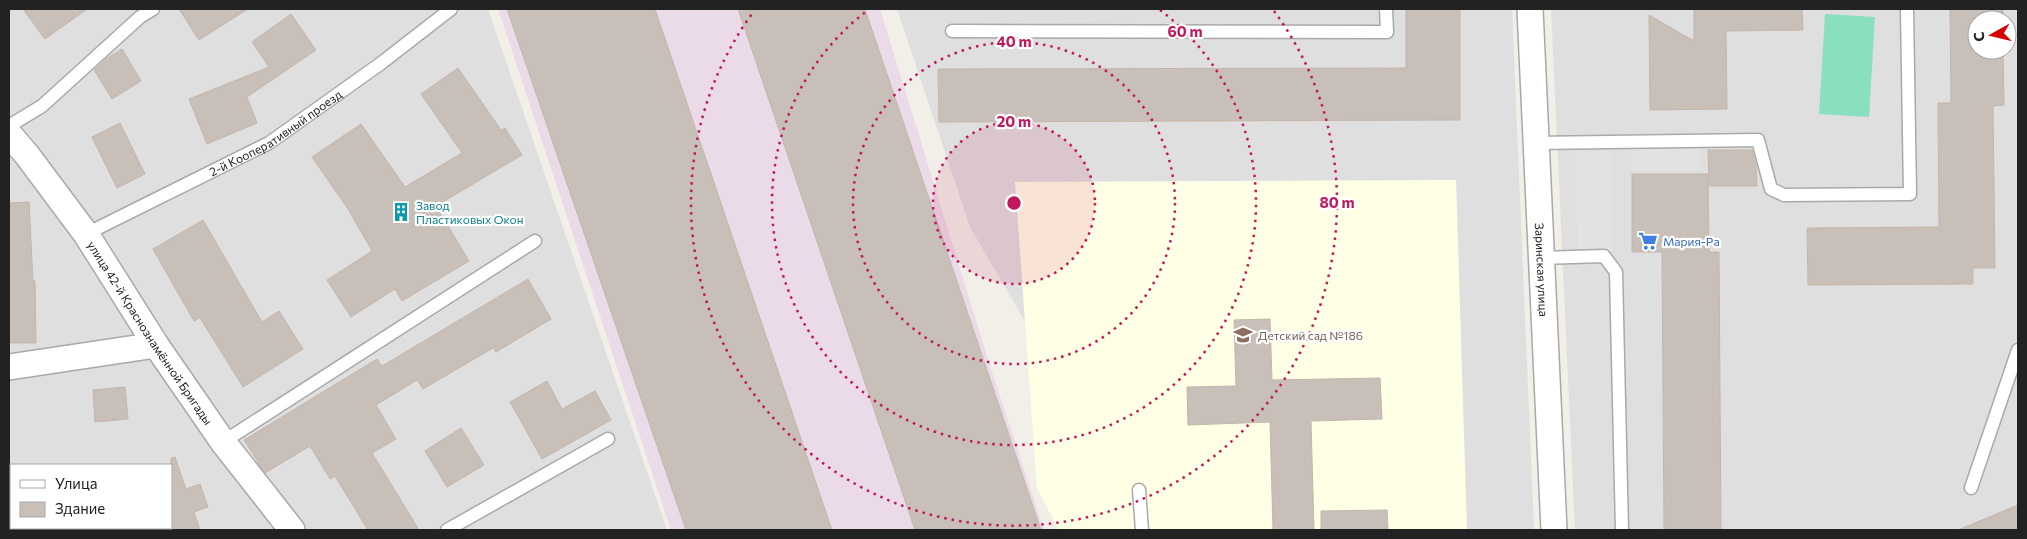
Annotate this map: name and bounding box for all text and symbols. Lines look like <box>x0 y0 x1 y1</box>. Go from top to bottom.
north arrow <box>1967 10 2017 60</box>
text: 60 m <box>1167 22 1203 40</box>
text: С <box>1970 31 1988 43</box>
text: 40 m <box>996 32 1032 50</box>
street label: 2-й Кооперативный проезд <box>207 87 344 179</box>
text: 20 m <box>997 112 1031 130</box>
text: 80 m <box>1319 193 1355 211</box>
centre of rings <box>1005 194 1023 212</box>
place label: Завод Пластиковых Окон <box>416 198 524 226</box>
building icon: Завод Пластиковых Окон <box>390 201 412 223</box>
street label: Заринская улица <box>1533 222 1551 317</box>
supermarket icon: Мария-Ра <box>1637 230 1659 252</box>
place label: Мария-Ра <box>1663 234 1720 248</box>
street label: улица 42-й Краснознамённой Бригады <box>85 238 216 427</box>
school or university icon: Детский сад №186 <box>1232 324 1254 346</box>
place label: Детский сад №186 <box>1258 328 1363 342</box>
legend <box>10 464 172 529</box>
text: Улица <box>55 474 97 492</box>
text: Здание <box>55 499 105 517</box>

